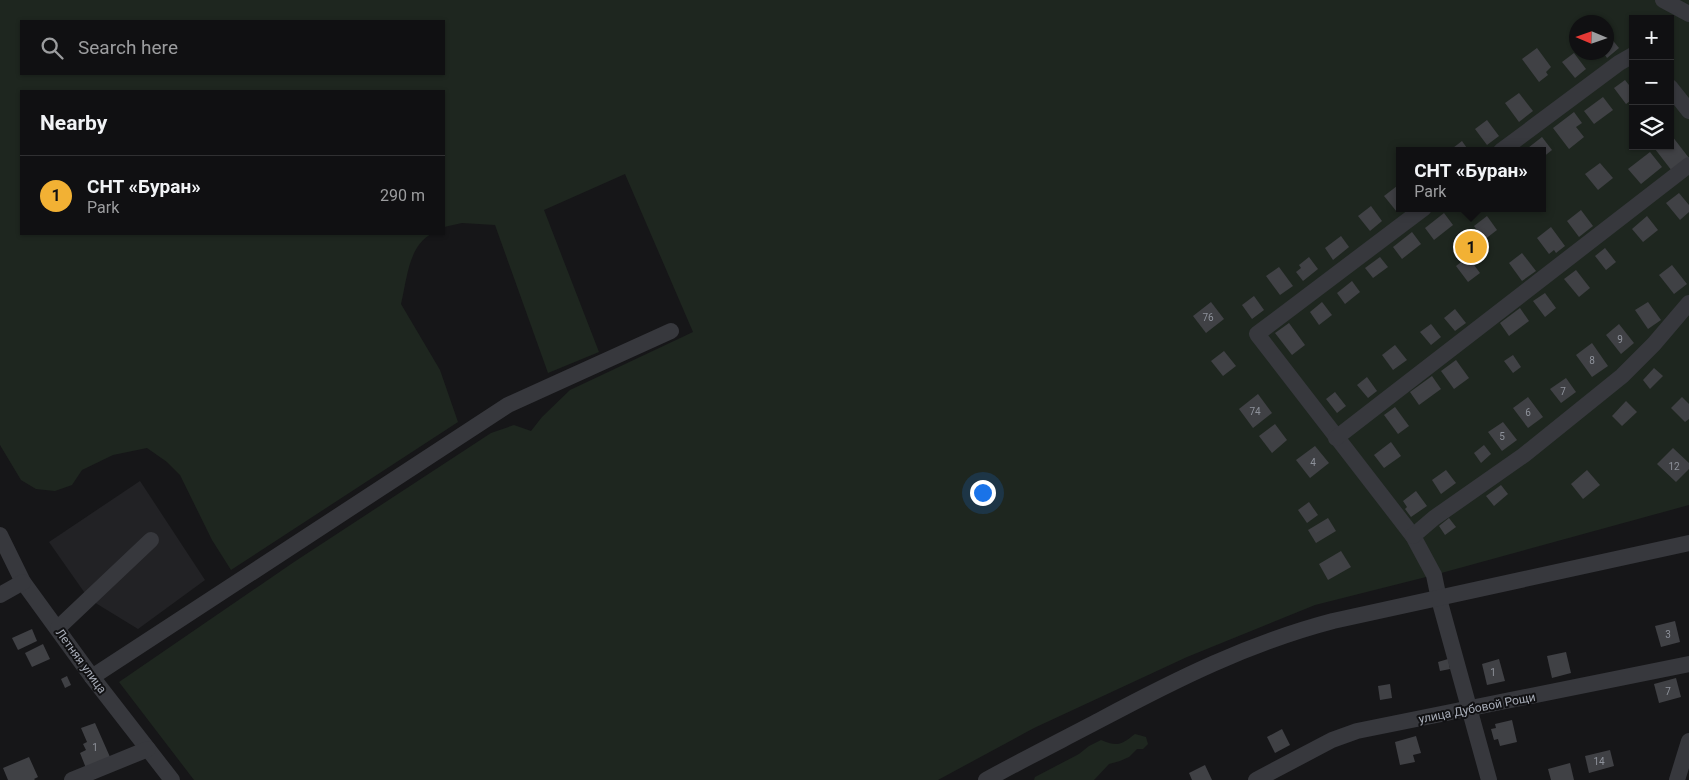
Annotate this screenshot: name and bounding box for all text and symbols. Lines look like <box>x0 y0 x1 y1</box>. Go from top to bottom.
north arrow <box>1569 15 1614 60</box>
map controls <box>1629 15 1674 150</box>
button: + <box>1629 15 1674 60</box>
search box <box>20 20 445 75</box>
icon: search <box>38 34 66 62</box>
text: Search here <box>78 36 178 59</box>
button: − <box>1629 60 1674 105</box>
button: layers <box>1629 105 1674 150</box>
text: Nearby <box>40 111 107 135</box>
popup <box>1396 147 1546 212</box>
text: СНТ «Буран» <box>1414 159 1528 182</box>
text: СНТ «Буран» <box>87 175 201 198</box>
text: Park <box>1414 182 1446 201</box>
text: 1 <box>51 186 61 205</box>
text: 290 m <box>380 186 425 205</box>
text: Park <box>87 198 119 217</box>
pin: 1 <box>1455 228 1487 266</box>
house number: 76 <box>1202 312 1214 323</box>
house number: 9 <box>1617 334 1623 345</box>
house number: 8 <box>1589 355 1595 366</box>
house number: 7 <box>1560 386 1566 397</box>
house number: 74 <box>1249 406 1261 417</box>
house number: 6 <box>1525 407 1531 418</box>
house number: 5 <box>1499 431 1505 442</box>
house number: 4 <box>1310 457 1316 468</box>
house number: 12 <box>1668 461 1680 472</box>
your location <box>970 480 996 506</box>
street label: Летняя улица <box>53 626 109 696</box>
house number: 3 <box>1665 629 1671 640</box>
house number: 1 <box>1490 667 1496 678</box>
house number: 7 <box>1665 686 1671 697</box>
street label: улица Дубовой Рощи <box>1417 690 1537 726</box>
house number: 1 <box>92 742 98 753</box>
house number: 14 <box>1593 756 1605 767</box>

